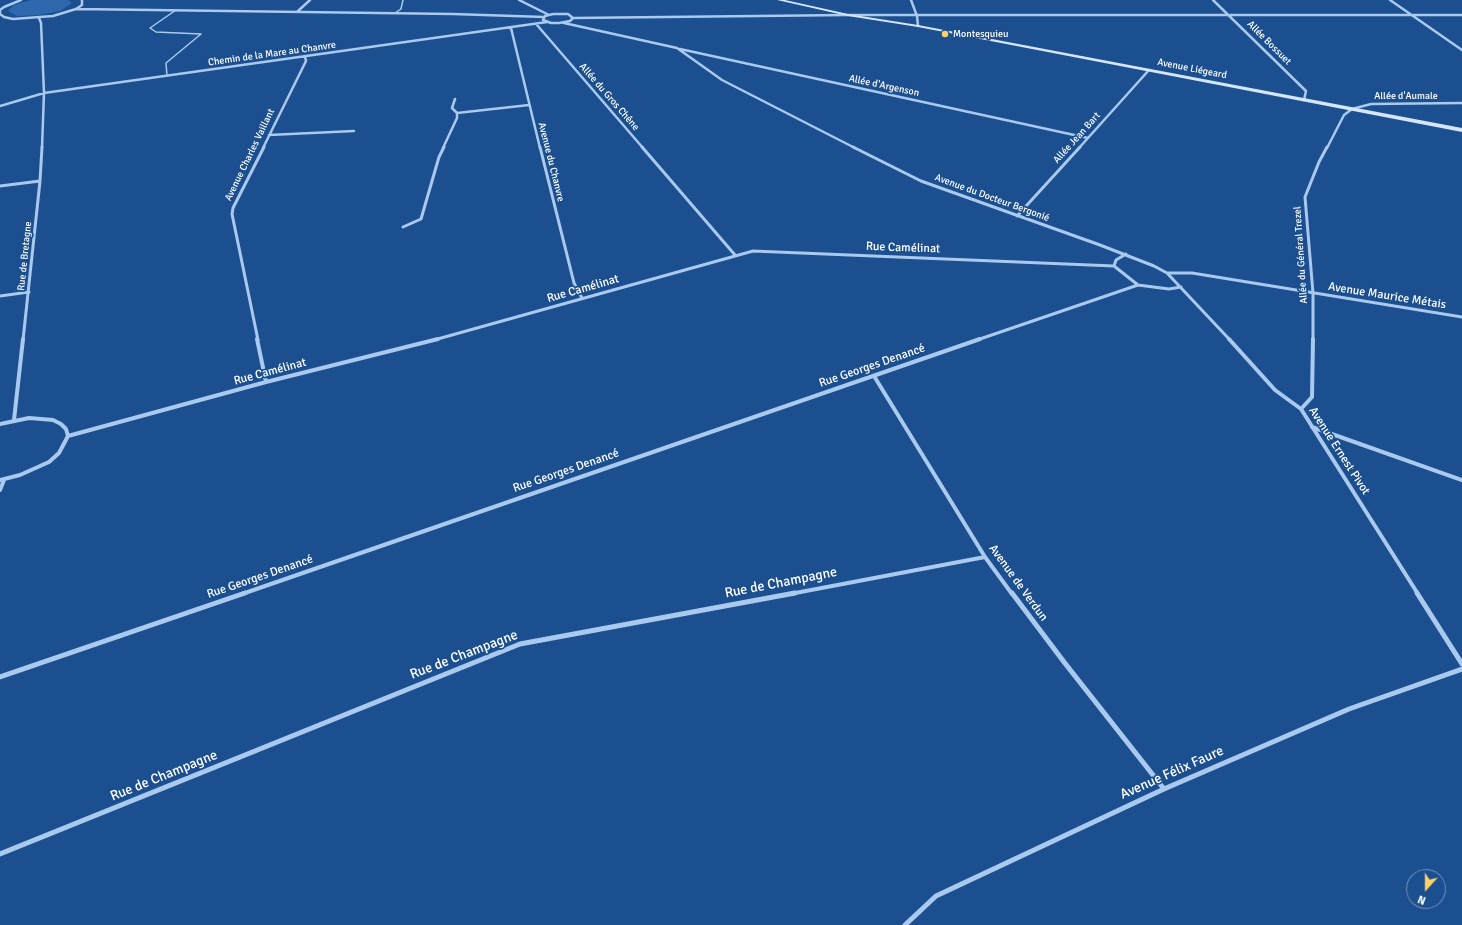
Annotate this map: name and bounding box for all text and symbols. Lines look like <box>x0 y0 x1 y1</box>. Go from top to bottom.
street label: Allée Bossuet <box>1244 18 1294 68</box>
place label: Montesquieu <box>953 28 1008 40</box>
marker: Montesquieu <box>940 29 950 39</box>
street label: Chemin de la Mare au Chanvre <box>207 39 337 69</box>
street label: Avenue Liégeard <box>1156 56 1228 82</box>
street label: Allée du Gros Chêne <box>576 61 642 133</box>
street label: Allée d'Argenson <box>848 73 920 99</box>
street label: Allée d'Aumale <box>1374 90 1438 102</box>
street label: Avenue Charles Vaillant <box>222 107 278 203</box>
street label: Allée Jean Bart <box>1051 110 1103 166</box>
street label: Avenue du Chanvre <box>535 121 567 203</box>
street label: Avenue du Docteur Bergonié <box>933 172 1051 224</box>
street label: Allée du Général Trezel <box>1292 206 1310 304</box>
street label: Rue de Bretagne <box>15 221 35 291</box>
street label: Rue Camélinat <box>866 240 940 256</box>
street label: Rue Camélinat <box>545 272 621 306</box>
street label: Avenue Maurice Métais <box>1327 280 1447 312</box>
street label: Rue Georges Denancé <box>817 341 927 391</box>
street label: Rue Camélinat <box>232 355 308 389</box>
street label: Avenue Ernest Pivot <box>1305 404 1373 498</box>
street label: Rue Georges Denancé <box>511 446 621 496</box>
street label: Avenue de Verdun <box>985 542 1051 624</box>
street label: Rue Georges Denancé <box>205 552 315 602</box>
street label: Rue de Champagne <box>723 564 839 602</box>
street label: Rue de Champagne <box>408 627 520 683</box>
street label: Avenue Félix Faure <box>1118 743 1226 803</box>
street label: Rue de Champagne <box>108 747 220 805</box>
north arrow <box>1406 869 1446 909</box>
text: N <box>1416 892 1428 907</box>

